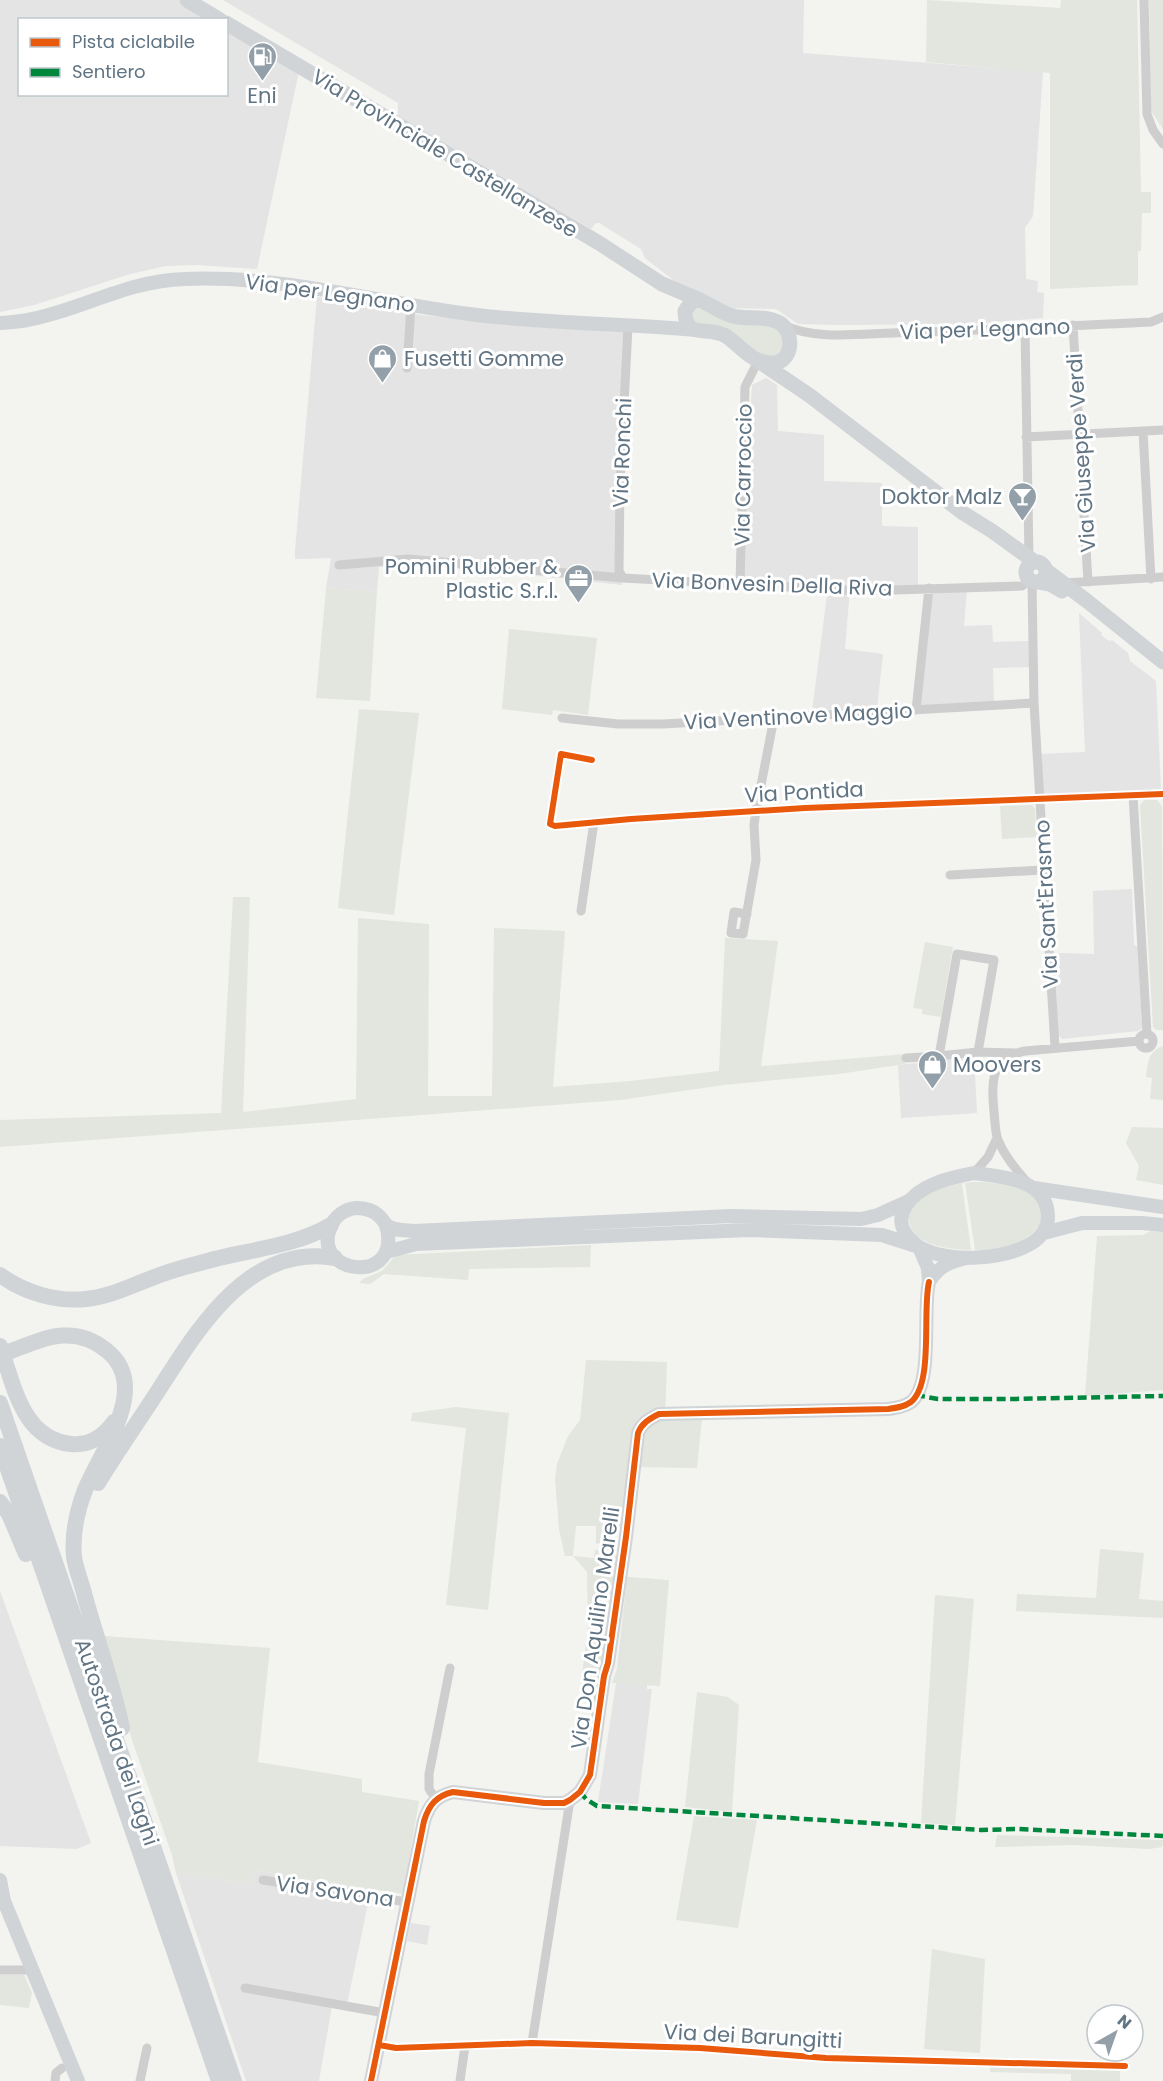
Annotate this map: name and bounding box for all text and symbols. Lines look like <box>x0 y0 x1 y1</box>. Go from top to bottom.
legend <box>18 18 228 96</box>
text: Pista ciclabile <box>72 29 195 54</box>
fuel station icon: Eni <box>246 40 278 82</box>
text: Sentiero <box>72 59 146 84</box>
street label: Via Provinciale Castellanzese <box>307 62 583 244</box>
place label: Eni <box>247 81 277 110</box>
street label: Via per Legnano <box>243 267 417 319</box>
street label: Via per Legnano <box>899 312 1071 346</box>
shop icon: Fusetti Gomme <box>367 342 399 384</box>
place label: Fusetti Gomme <box>404 344 564 373</box>
street label: Via Giuseppe Verdi <box>1060 352 1102 554</box>
street label: Via Ronchi <box>606 397 638 509</box>
street label: Via Carroccio <box>727 403 759 547</box>
bar icon: Doktor Malz <box>1007 480 1039 522</box>
place label: Doktor Malz <box>881 482 1002 511</box>
place label: Pomini Rubber & Plastic S.r.l. <box>385 552 558 605</box>
office icon: Pomini Rubber & Plastic S.r.l. <box>563 562 595 604</box>
street label: Via Bonvesin Della Riva <box>651 565 893 603</box>
street label: Via Ventinove Maggio <box>683 696 913 736</box>
street label: Via Pontida <box>744 774 864 810</box>
street label: Via Sant'Erasmo <box>1027 819 1065 989</box>
shop icon: Moovers <box>916 1048 948 1090</box>
place label: Moovers <box>953 1050 1042 1079</box>
street label: Via Don Aquilino Marelli <box>564 1505 626 1751</box>
street label: Autostrada dei Laghi <box>68 1635 166 1849</box>
street label: Via Savona <box>274 1868 396 1914</box>
north arrow <box>1085 2003 1145 2063</box>
text: N <box>1112 2009 1136 2035</box>
street label: Via dei Barungitti <box>663 2017 843 2055</box>

